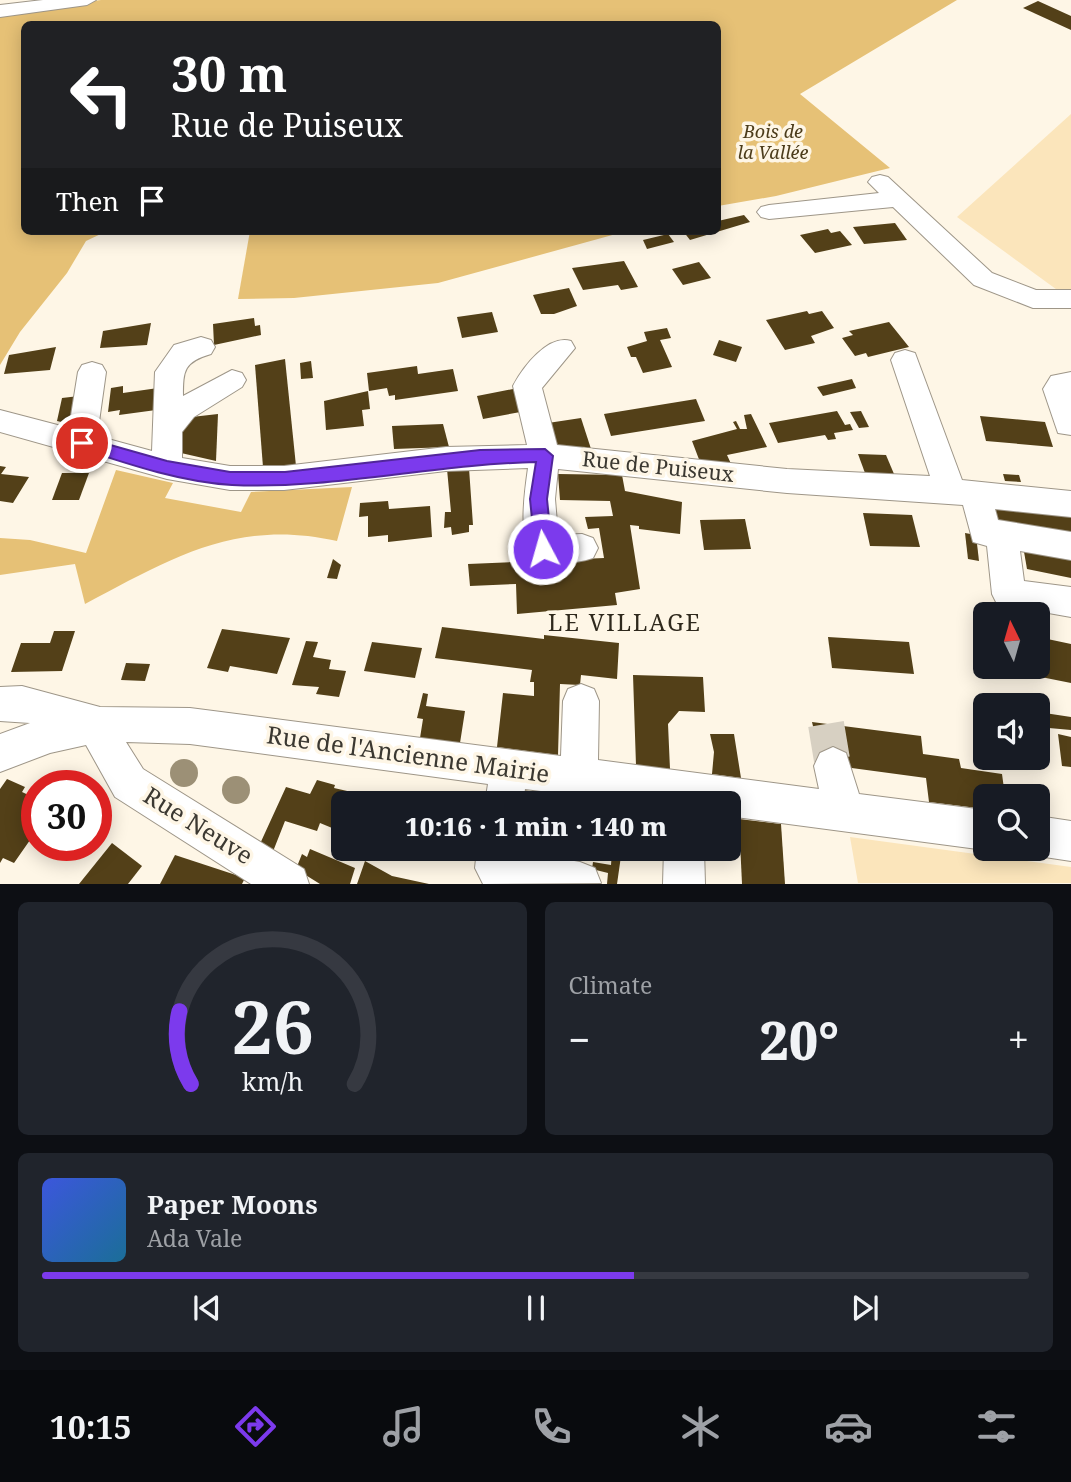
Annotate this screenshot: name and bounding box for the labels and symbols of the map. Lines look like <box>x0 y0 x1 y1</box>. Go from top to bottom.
park label: Bois de la Vallée <box>738 119 809 164</box>
pin <box>52 413 112 473</box>
street label: Rue de Puiseux <box>581 444 736 488</box>
position arrow <box>506 512 580 586</box>
north arrow <box>973 602 1050 679</box>
district label: LE VILLAGE <box>548 606 702 638</box>
street label: Rue de l'Ancienne Mairie <box>265 717 552 790</box>
speed limit sign: 30 <box>21 770 112 861</box>
street label: Rue Neuve <box>138 778 260 871</box>

